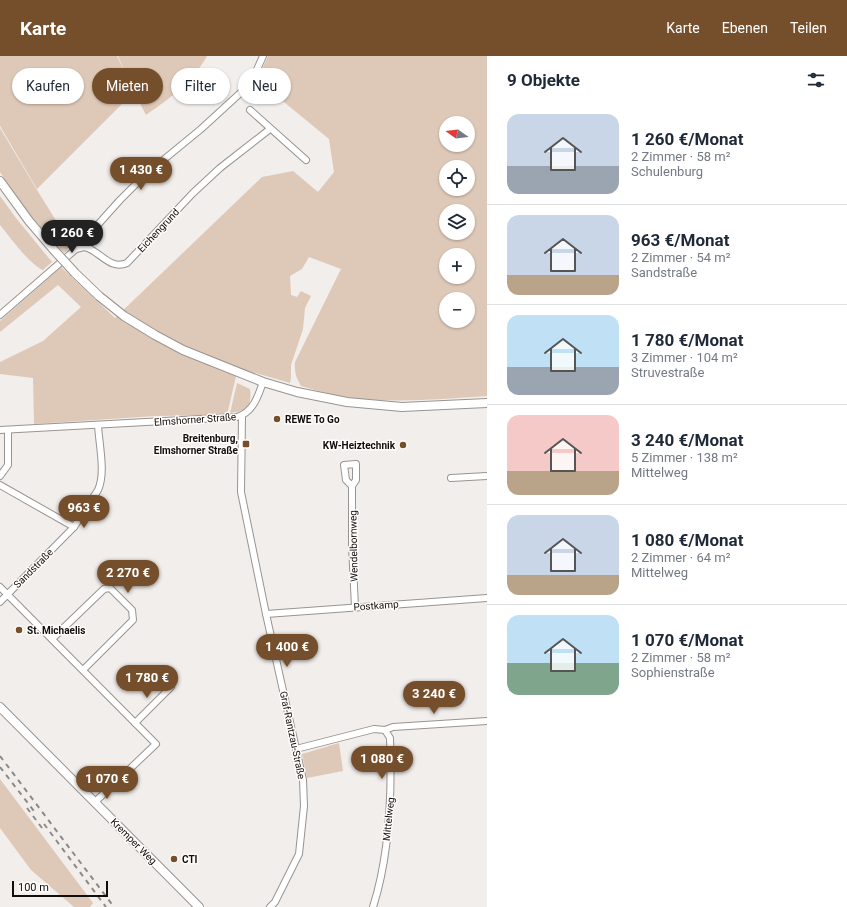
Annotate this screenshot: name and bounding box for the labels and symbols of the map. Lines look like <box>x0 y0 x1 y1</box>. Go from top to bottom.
north arrow <box>439 116 475 152</box>
pin: 1 430 € <box>104 157 178 191</box>
street label: Eichengrund <box>135 206 181 254</box>
pin: 1 260 € <box>35 220 109 254</box>
street label: Elmshorner Straße <box>154 411 237 428</box>
marker: REWE To Go <box>272 414 282 424</box>
place label: REWE To Go <box>285 414 340 425</box>
place label: Breitenburg, Elmshorner Straße <box>154 433 239 456</box>
marker: Breitenburg, Elmshorner Straße <box>241 439 251 449</box>
place label: KW-Heiztechnik <box>323 440 396 451</box>
marker: KW-Heiztechnik <box>398 440 408 450</box>
pin: 963 € <box>56 495 112 529</box>
street label: Wendelbornweg <box>347 510 360 582</box>
street label: Sandstraße <box>11 546 55 590</box>
pin: 2 270 € <box>91 560 165 594</box>
street label: Postkamp <box>353 598 399 613</box>
marker: St. Michaelis <box>14 625 24 635</box>
place label: St. Michaelis <box>27 625 85 636</box>
pin: 1 400 € <box>250 634 324 668</box>
pin: 1 780 € <box>110 665 184 699</box>
pin: 3 240 € <box>397 681 471 715</box>
street label: Graf-Rantzau-Straße <box>278 690 307 780</box>
pin: 1 080 € <box>345 746 419 780</box>
pin: 1 070 € <box>70 766 144 800</box>
street label: Mittelweg <box>381 797 396 841</box>
street label: Kremper Weg <box>109 816 159 866</box>
marker: CTI <box>169 854 179 864</box>
place label: CTI <box>182 854 198 865</box>
scale bar <box>12 879 108 898</box>

